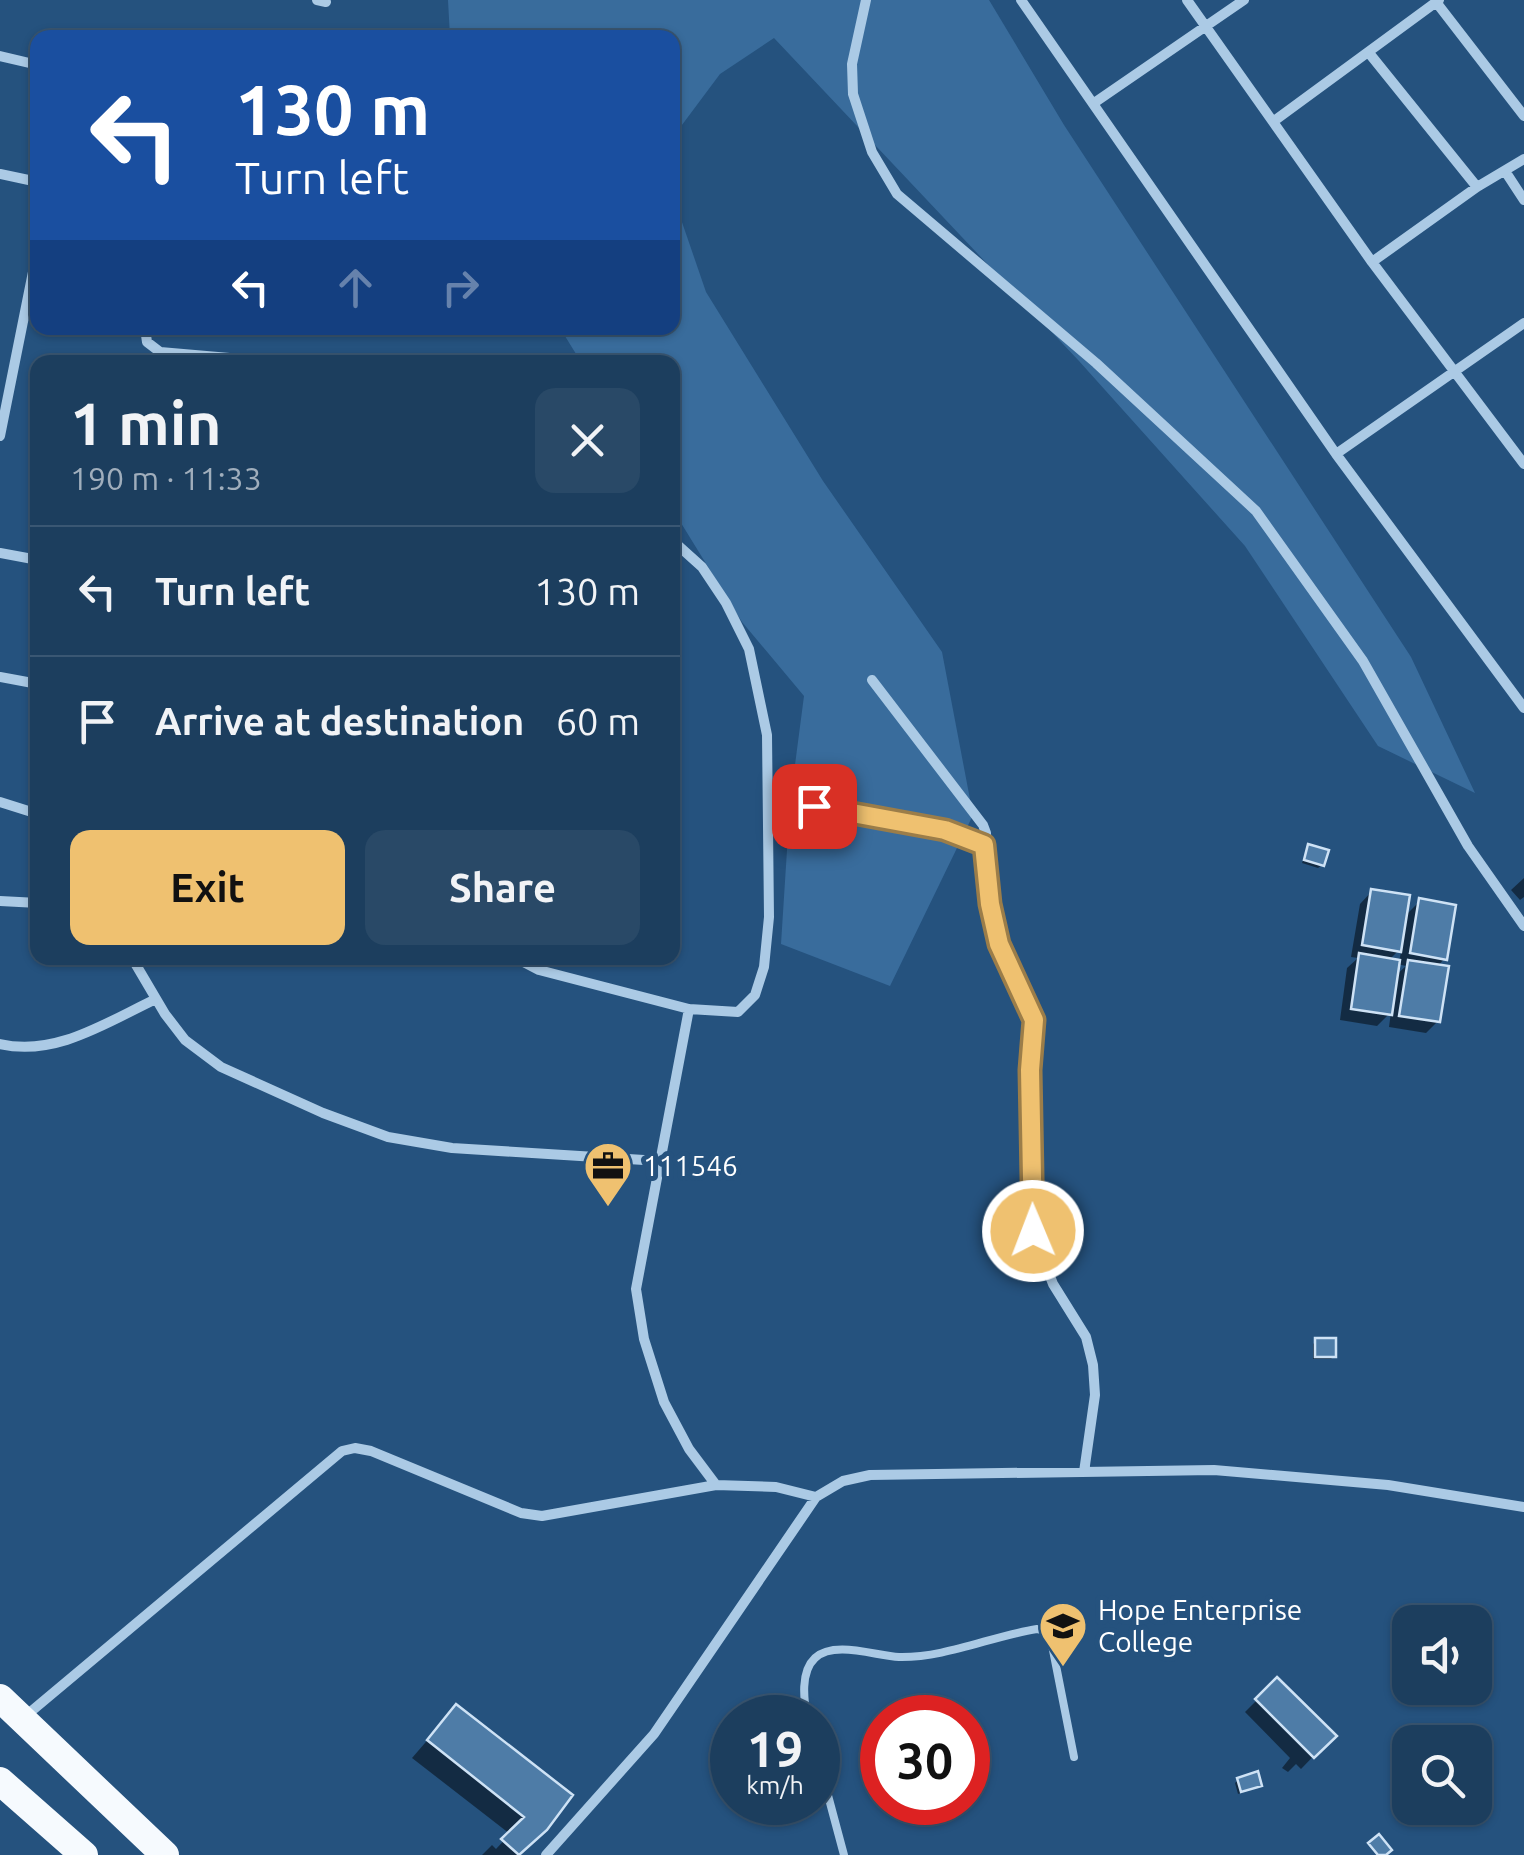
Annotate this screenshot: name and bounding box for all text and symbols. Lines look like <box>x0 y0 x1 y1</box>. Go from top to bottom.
icon: left <box>70 70 200 200</box>
text: 130 m <box>235 70 430 148</box>
text: Turn left <box>235 152 409 203</box>
icon: left <box>223 260 278 315</box>
icon: ahead <box>328 260 383 315</box>
icon: right <box>433 260 488 315</box>
button: close <box>535 388 640 493</box>
text: 1 min <box>70 389 222 456</box>
text: 190 m · 11:33 <box>70 460 262 496</box>
icon: left <box>70 564 125 619</box>
text: Turn left <box>155 570 310 612</box>
text: 130 m <box>534 570 640 612</box>
icon: arrive <box>70 694 125 749</box>
text: Arrive at destination <box>155 700 524 742</box>
text: 60 m <box>556 700 640 742</box>
pin <box>772 764 857 849</box>
icon: arrive <box>787 779 842 834</box>
button: Exit <box>70 830 345 945</box>
button: Share <box>365 830 640 945</box>
office icon: 111546 <box>582 1140 634 1208</box>
place label: 111546 <box>643 1150 738 1181</box>
position arrow <box>981 1179 1085 1283</box>
place label: Hope Enterprise College <box>1098 1594 1302 1657</box>
school or university icon: Hope Enterprise College <box>1037 1600 1089 1668</box>
map controls <box>1392 1605 1492 1825</box>
button: sound <box>1392 1605 1492 1705</box>
speed limit sign: 30 <box>860 1695 990 1825</box>
text: 19 <box>747 1720 803 1776</box>
button: search <box>1392 1725 1492 1825</box>
text: km/h <box>746 1771 804 1799</box>

